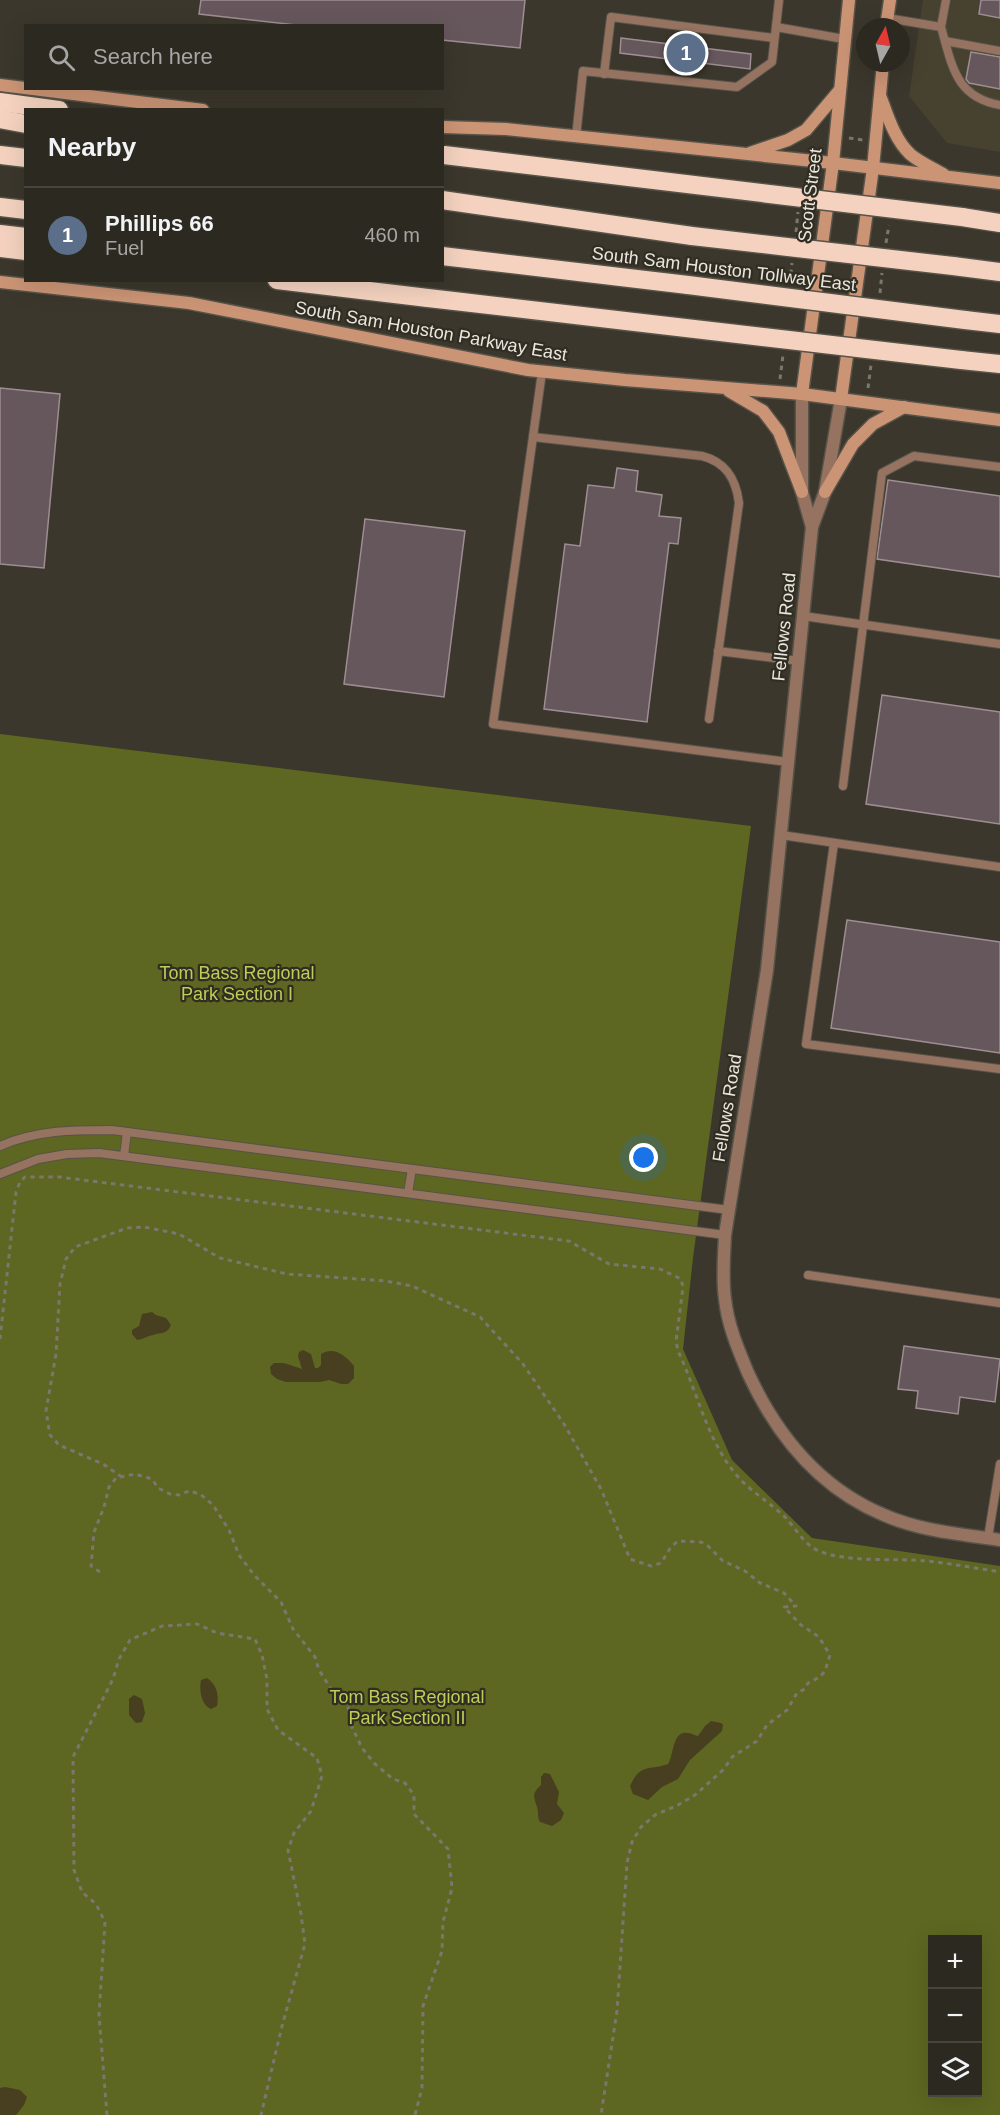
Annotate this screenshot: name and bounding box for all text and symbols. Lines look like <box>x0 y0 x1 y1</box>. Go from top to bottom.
north arrow <box>856 18 910 72</box>
search box <box>24 24 444 90</box>
pin: 1 <box>666 31 706 76</box>
icon: search <box>45 41 78 74</box>
text: Search here <box>93 44 213 69</box>
text: Nearby <box>48 132 136 162</box>
street label: Scott Street <box>794 147 826 243</box>
text: Phillips 66 <box>105 211 214 236</box>
text: 1 <box>62 224 73 246</box>
text: 460 m <box>364 224 420 246</box>
text: Fuel <box>105 237 144 259</box>
street label: South Sam Houston Tollway East <box>591 243 857 295</box>
street label: South Sam Houston Parkway East <box>293 297 569 365</box>
street label: Fellows Road <box>768 572 800 682</box>
park label: Tom Bass Regional Park Section I <box>159 963 315 1004</box>
street label: Fellows Road <box>709 1053 745 1163</box>
your location <box>629 1143 658 1172</box>
park label: Tom Bass Regional Park Section II <box>329 1687 485 1728</box>
map controls <box>928 1935 982 2097</box>
button: + <box>928 1935 982 1989</box>
button: − <box>928 1989 982 2043</box>
button: layers <box>928 2043 982 2097</box>

